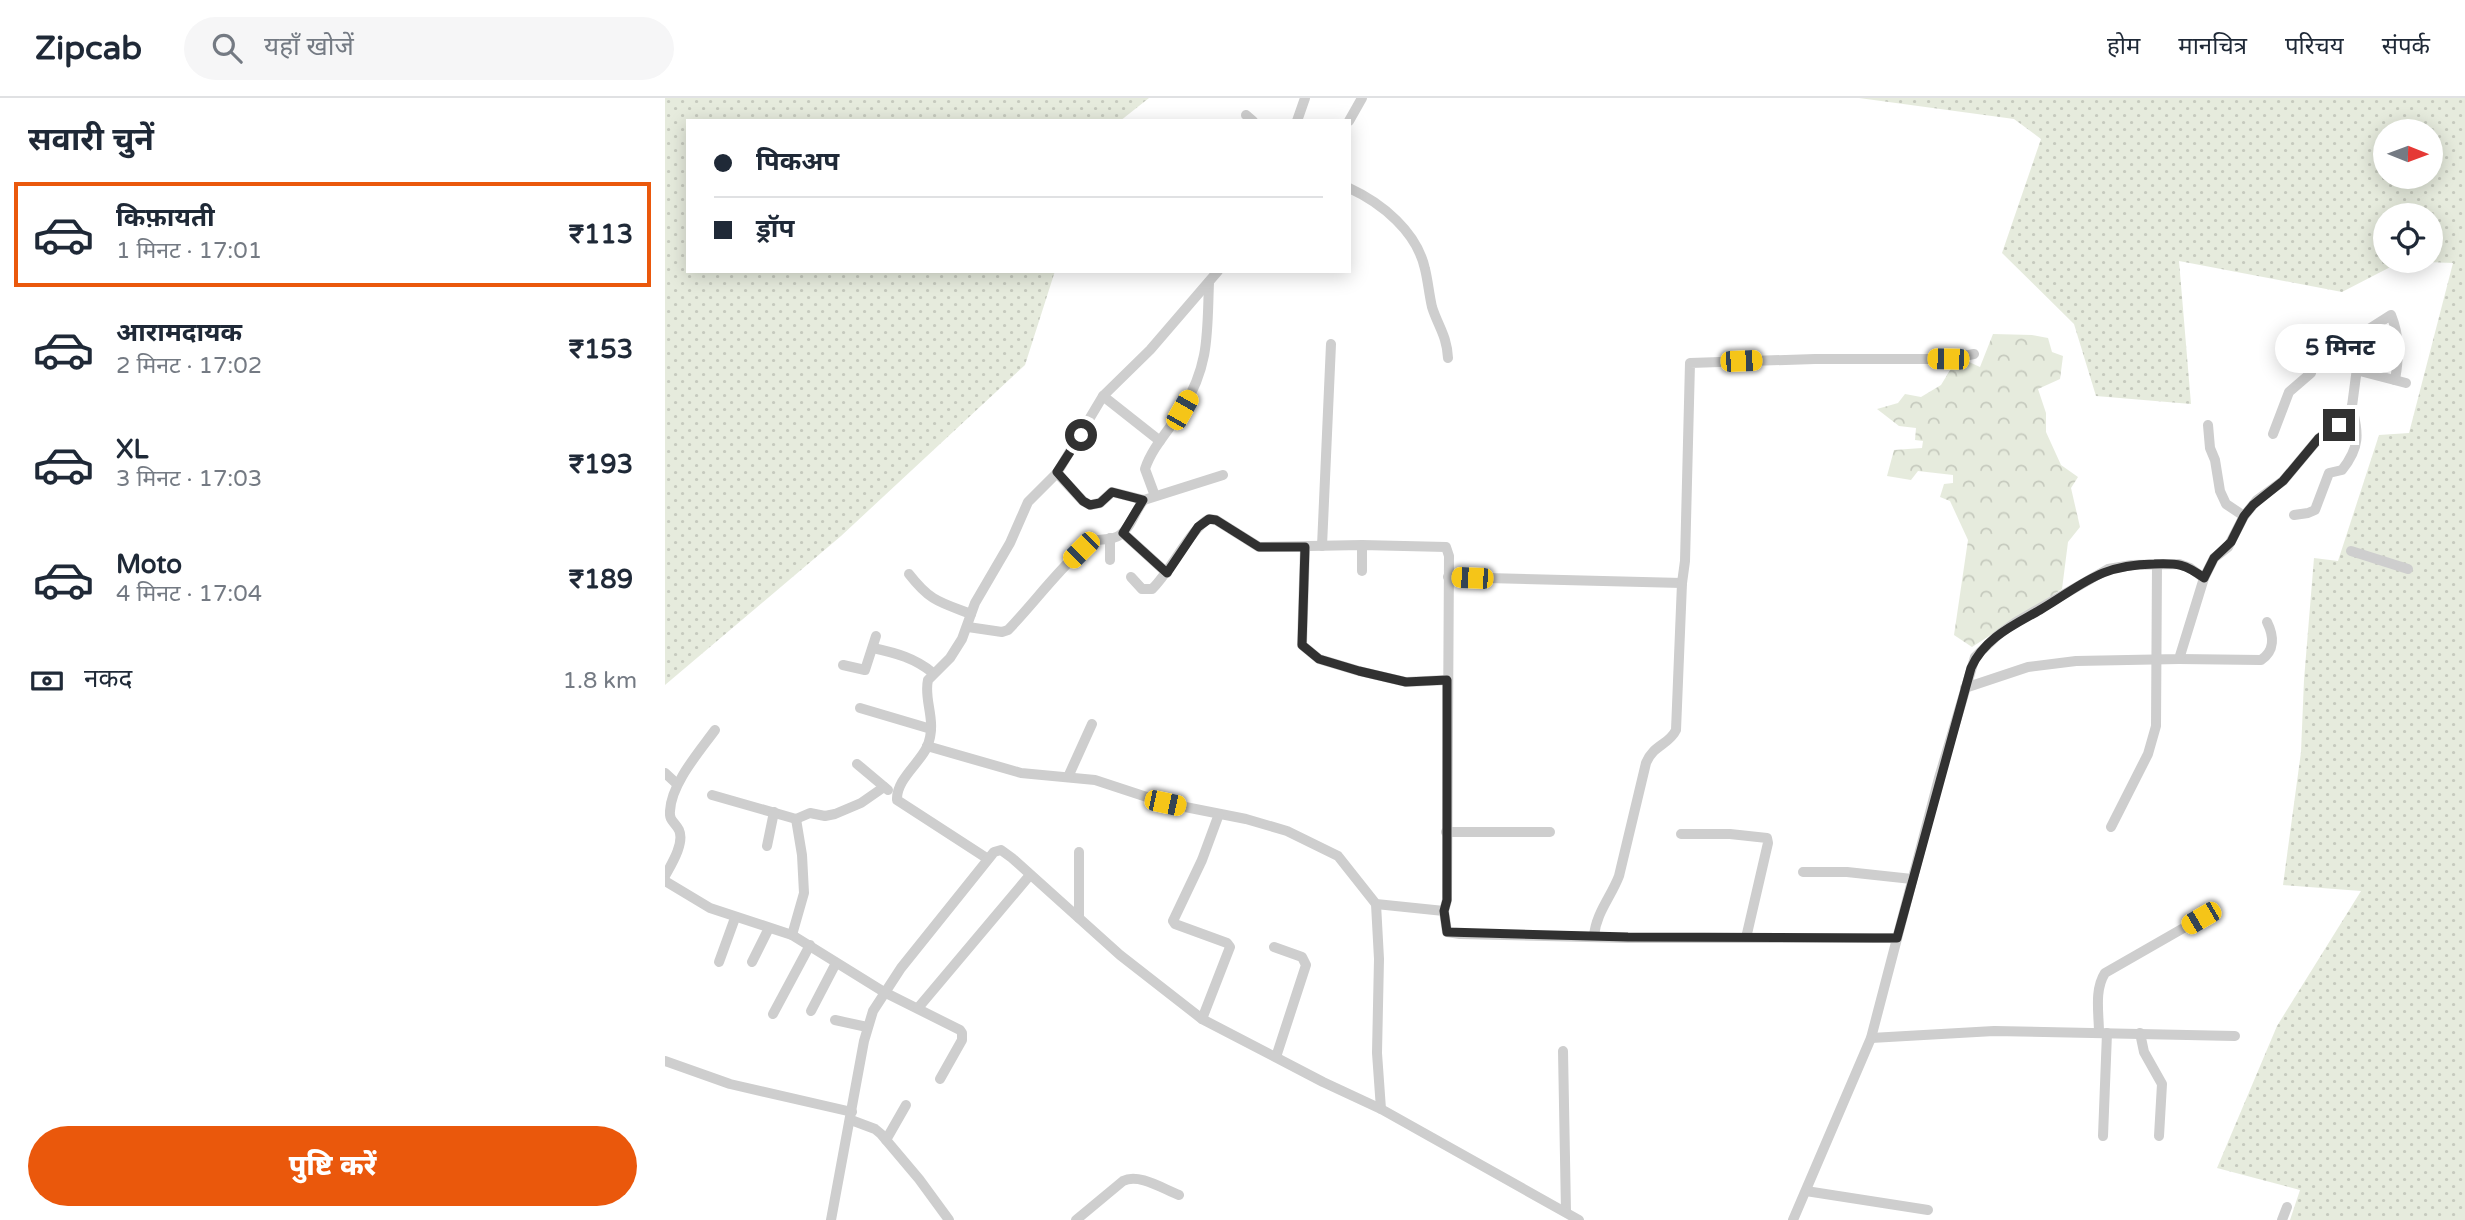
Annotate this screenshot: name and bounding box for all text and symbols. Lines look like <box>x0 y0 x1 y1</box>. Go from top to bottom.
search box <box>184 17 674 80</box>
text: Zipcab <box>35 29 142 68</box>
icon: search <box>208 29 246 67</box>
text: यहाँ खोजें <box>264 31 354 62</box>
text: होम <box>2107 32 2140 61</box>
text: मानचित्र <box>2178 32 2247 61</box>
text: परिचय <box>2285 32 2344 61</box>
text: संपर्क <box>2382 32 2430 61</box>
north arrow <box>2373 119 2443 189</box>
map controls <box>2373 119 2443 273</box>
text: सवारी चुनें <box>28 121 154 159</box>
text: पिकअप <box>756 146 839 177</box>
text: किफ़ायती <box>116 202 215 233</box>
icon: car <box>32 203 95 266</box>
button: locate <box>2373 203 2443 273</box>
text: ड्रॉप <box>756 213 794 244</box>
text: ₹113 <box>569 219 633 250</box>
text: 1 मिनट · 17:01 <box>116 237 262 265</box>
text: आरामदायक <box>116 317 242 348</box>
icon: car <box>32 318 95 381</box>
callout: 5 मिनट <box>2274 324 2404 372</box>
text: ₹153 <box>569 334 633 365</box>
text: 5 मिनट <box>2305 334 2375 362</box>
car <box>1927 348 1970 370</box>
car <box>1720 350 1763 372</box>
text: 2 मिनट · 17:02 <box>116 352 262 380</box>
car <box>1163 387 1202 433</box>
route end <box>2323 409 2355 441</box>
route start <box>1065 419 1097 451</box>
icon: car <box>32 433 95 496</box>
text: XL <box>116 434 148 465</box>
text: ₹193 <box>569 449 633 480</box>
text: 3 मिनट · 17:03 <box>116 465 262 493</box>
car <box>1059 528 1104 572</box>
icon: car <box>32 548 95 611</box>
text: Moto <box>116 549 182 580</box>
text: ₹189 <box>569 564 633 595</box>
car <box>1451 567 1494 589</box>
text: 4 मिनट · 17:04 <box>116 580 262 608</box>
icon: cash <box>28 662 66 700</box>
text: नकद <box>84 663 132 694</box>
text: 1.8 km <box>563 667 637 695</box>
car <box>1143 788 1188 818</box>
car <box>2178 898 2225 938</box>
button: पुष्टि करें <box>28 1126 637 1206</box>

